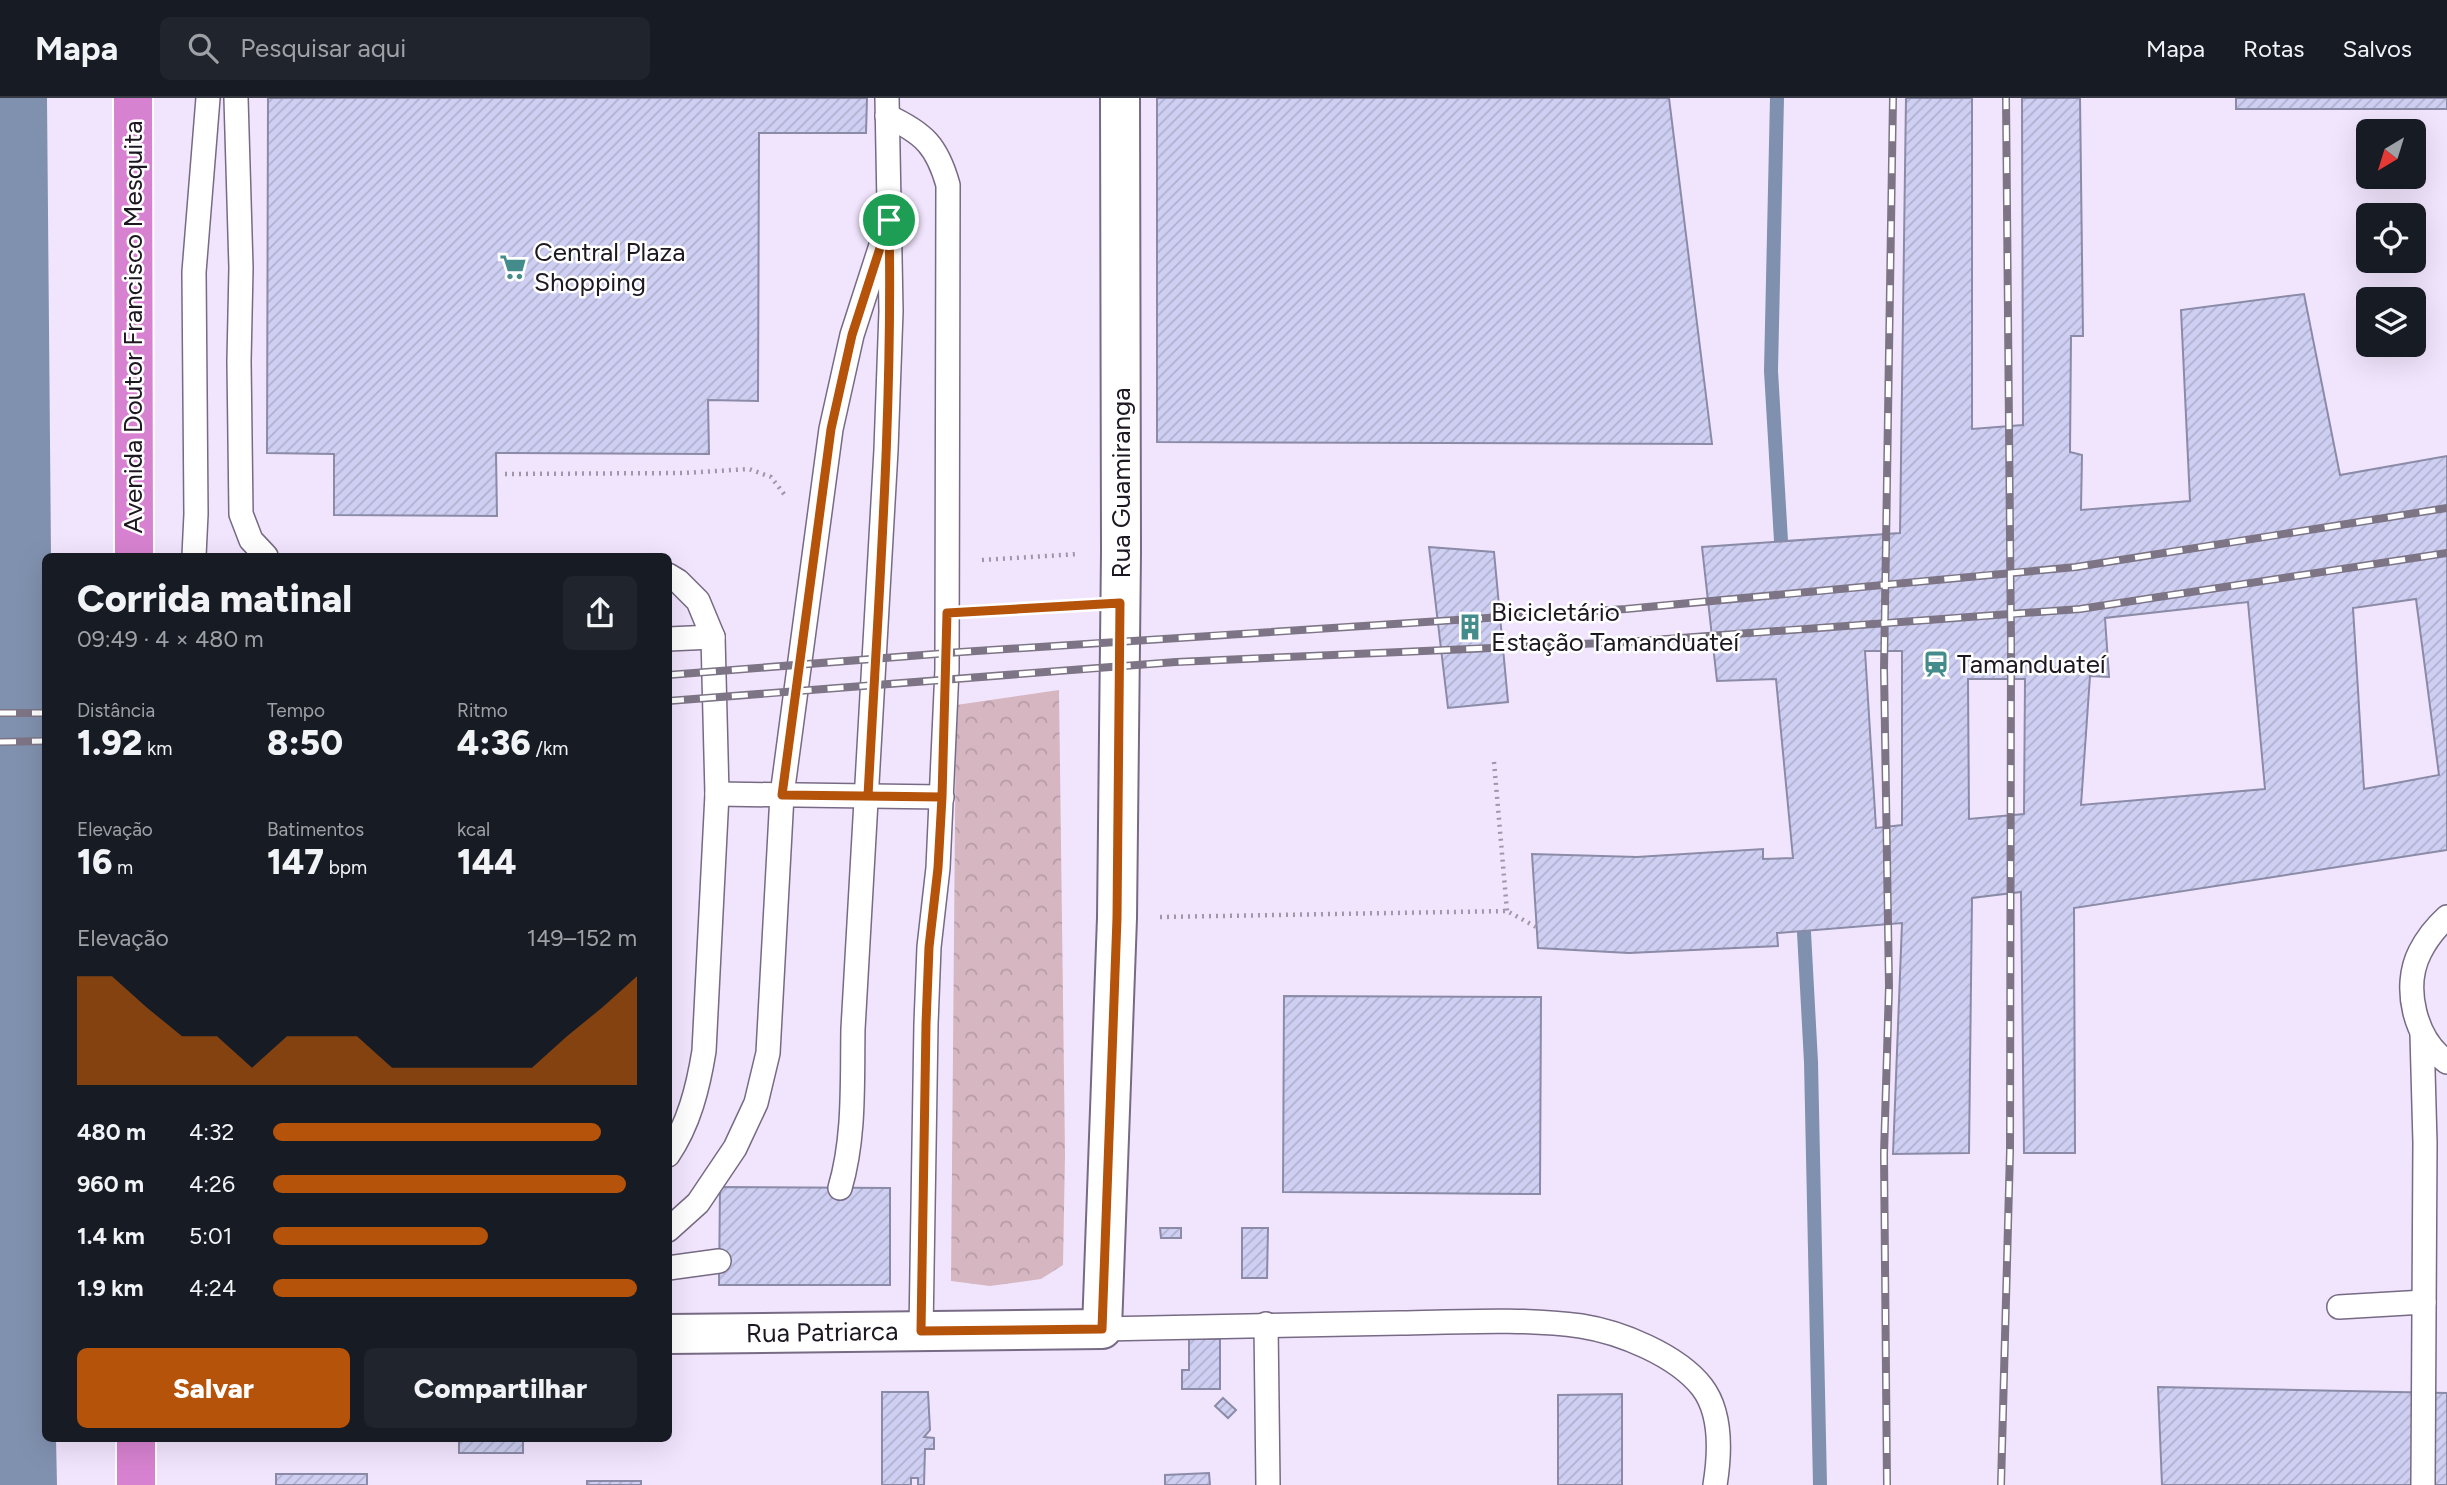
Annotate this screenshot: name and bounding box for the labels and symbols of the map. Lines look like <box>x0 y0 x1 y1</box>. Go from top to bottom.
north arrow <box>2356 119 2426 189</box>
street label: Avenida Doutor Francisco Mesquita <box>117 121 149 533</box>
pin <box>859 190 919 250</box>
place label: Central Plaza Shopping <box>534 236 686 298</box>
supermarket icon: Central Plaza Shopping <box>498 252 528 282</box>
street label: Rua Guamiranga <box>1105 387 1137 579</box>
place label: Bicicletário Estação Tamanduateí <box>1491 596 1740 658</box>
building icon: Bicicletário Estação Tamanduateí <box>1455 612 1485 642</box>
place label: Tamanduateí <box>1957 648 2107 680</box>
station icon: Tamanduateí <box>1921 649 1951 679</box>
street label: Rua Patriarca <box>745 1315 899 1349</box>

